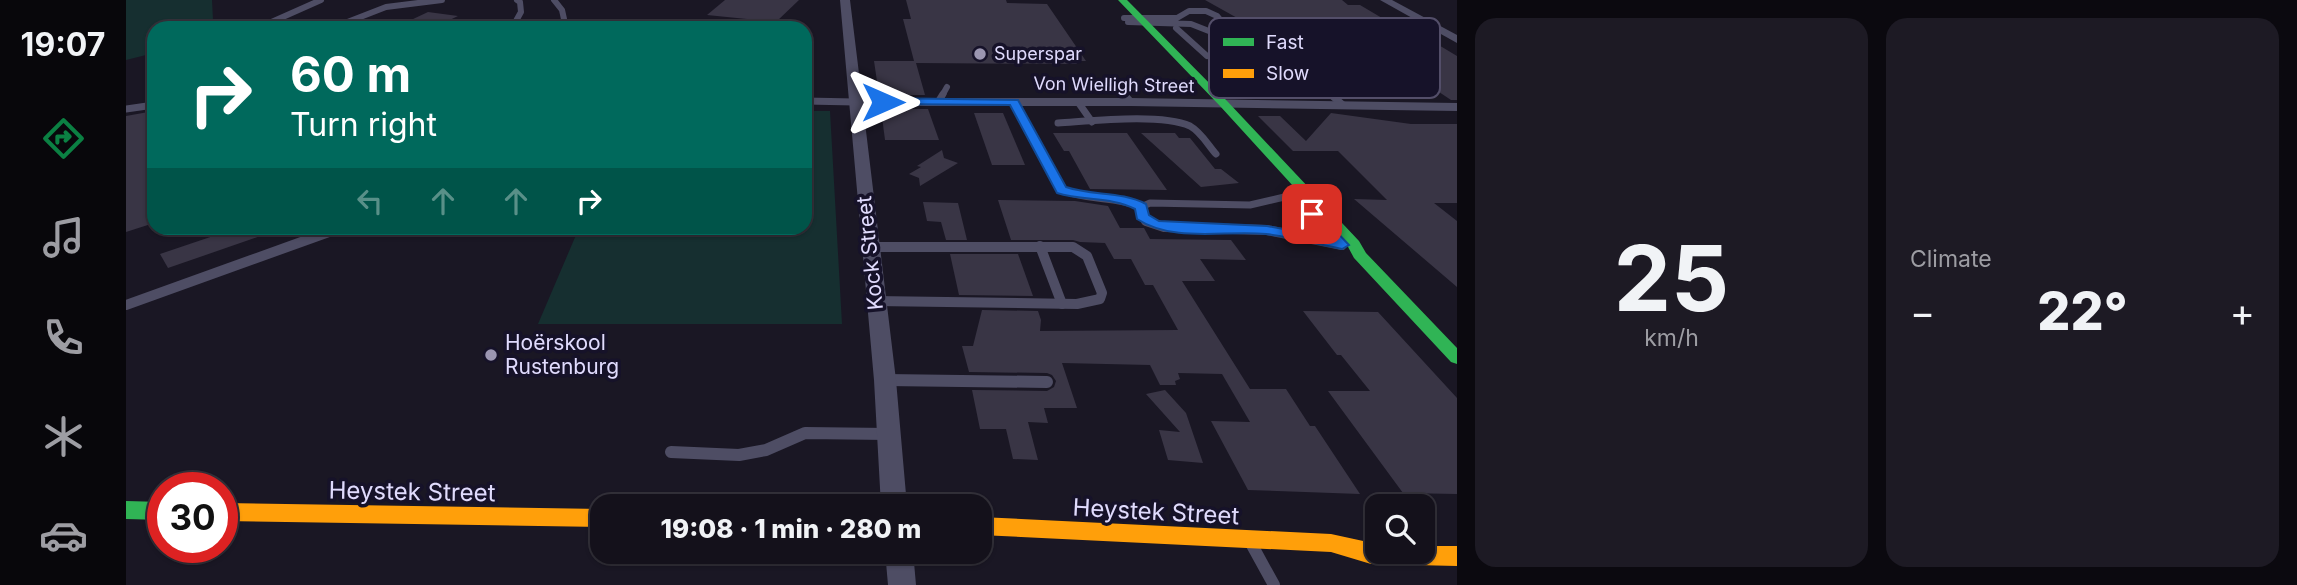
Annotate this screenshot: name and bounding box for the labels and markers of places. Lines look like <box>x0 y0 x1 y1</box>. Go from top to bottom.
place label: Superspar <box>994 43 1082 64</box>
marker: Superspar <box>972 46 988 62</box>
pin <box>1282 184 1342 244</box>
place label: Hoërskool Rustenburg <box>505 330 619 379</box>
marker: Hoërskool Rustenburg <box>483 347 499 363</box>

